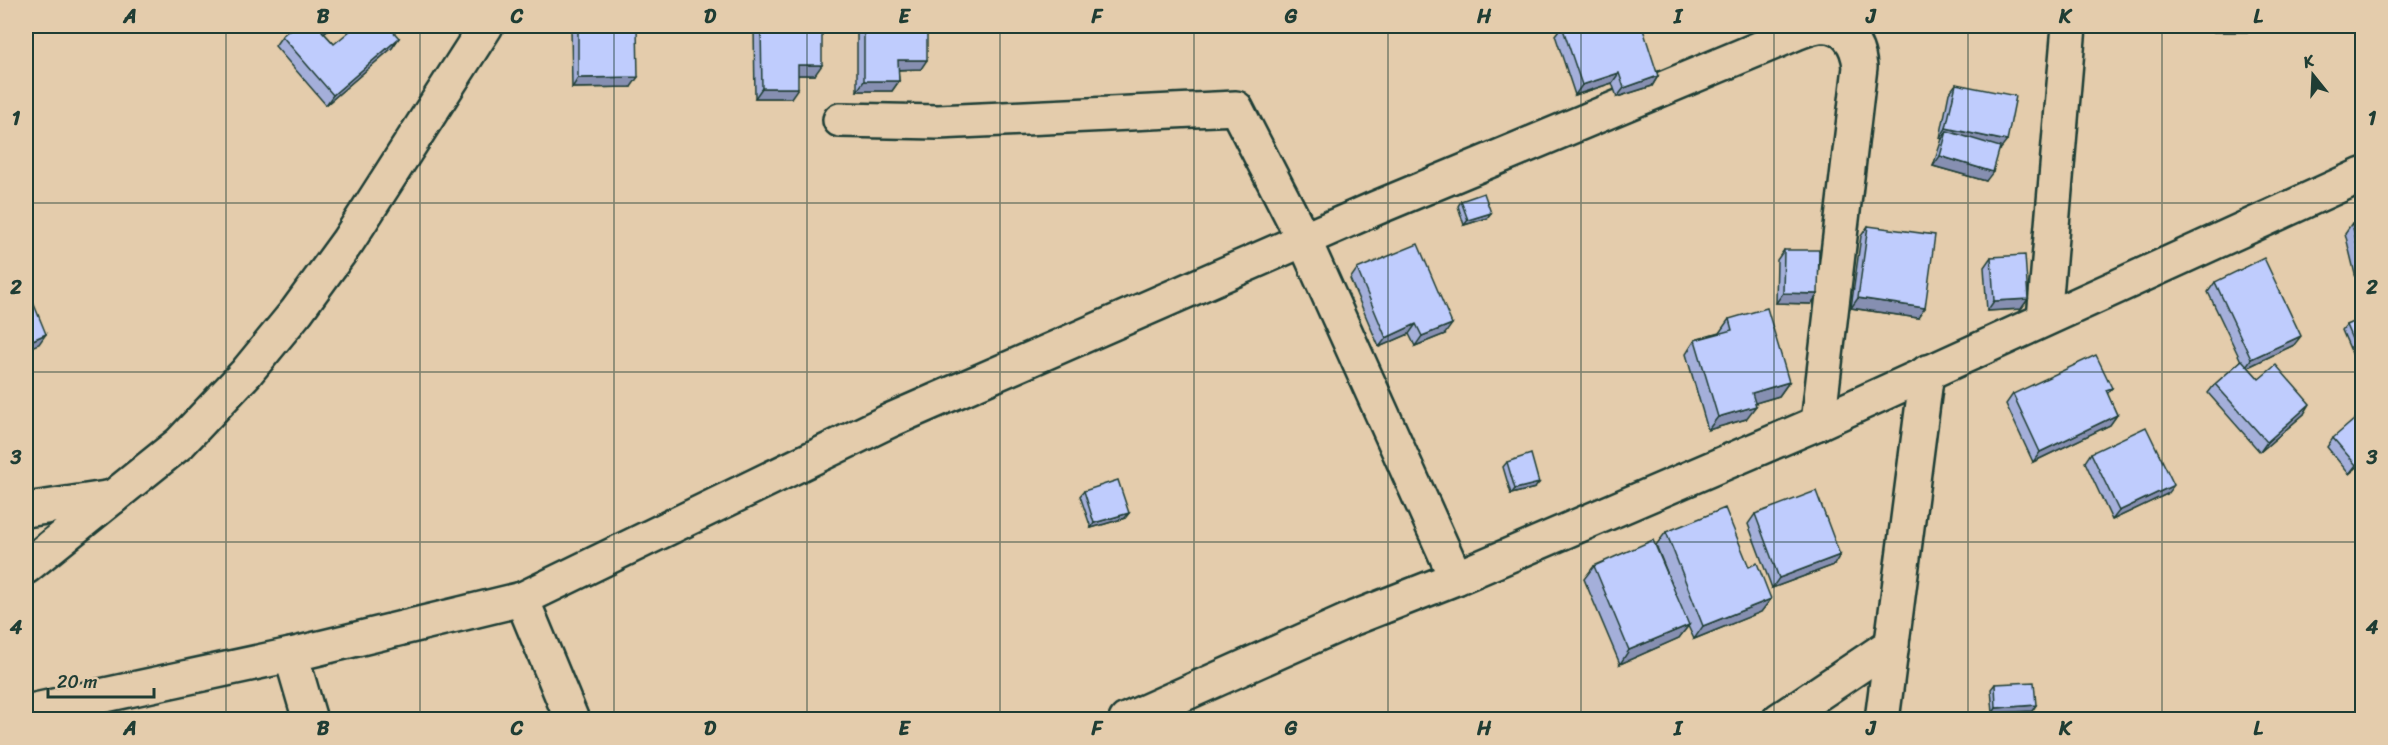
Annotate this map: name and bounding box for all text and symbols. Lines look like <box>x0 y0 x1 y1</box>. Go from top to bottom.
text: A <box>122 0 137 34</box>
text: B <box>317 0 330 34</box>
text: C <box>510 0 524 34</box>
text: D <box>704 0 717 34</box>
text: E <box>898 0 911 34</box>
text: F <box>1091 0 1104 34</box>
text: G <box>1284 0 1298 34</box>
text: H <box>1476 0 1492 34</box>
text: I <box>1673 0 1684 34</box>
text: J <box>1865 0 1877 34</box>
text: K <box>2058 0 2073 34</box>
text: L <box>2253 0 2263 34</box>
north arrow <box>2283 45 2343 105</box>
text: K <box>2298 46 2319 77</box>
text: 1 <box>12 101 21 136</box>
text: 1 <box>2368 101 2377 136</box>
text: 2 <box>9 270 22 305</box>
text: 2 <box>2365 270 2378 305</box>
text: 3 <box>10 440 22 475</box>
text: 3 <box>2366 440 2378 475</box>
text: 4 <box>9 610 23 645</box>
text: 4 <box>2365 610 2379 645</box>
scale bar <box>48 661 154 699</box>
text: 20 m <box>57 666 97 698</box>
text: A <box>122 711 137 745</box>
text: B <box>317 711 330 745</box>
text: C <box>510 711 524 745</box>
text: D <box>704 711 717 745</box>
text: E <box>898 711 911 745</box>
text: F <box>1091 711 1104 745</box>
text: G <box>1284 711 1298 745</box>
text: H <box>1476 711 1492 745</box>
text: I <box>1673 711 1684 745</box>
text: J <box>1865 711 1877 745</box>
text: K <box>2058 711 2073 745</box>
text: L <box>2253 711 2263 745</box>

